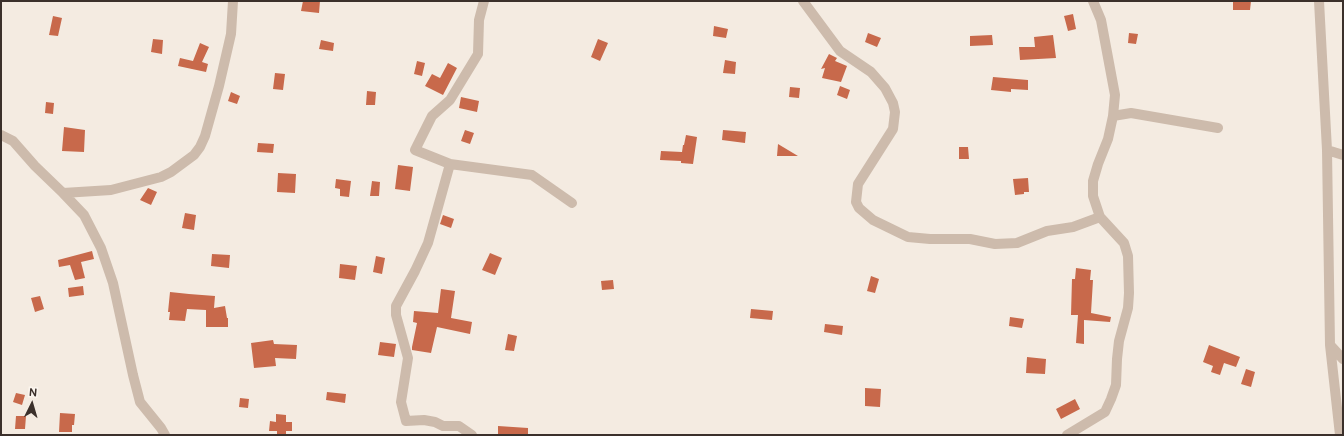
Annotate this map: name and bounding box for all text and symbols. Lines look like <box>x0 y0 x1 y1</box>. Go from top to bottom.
north arrow <box>12 384 52 424</box>
text: N <box>28 385 38 399</box>

